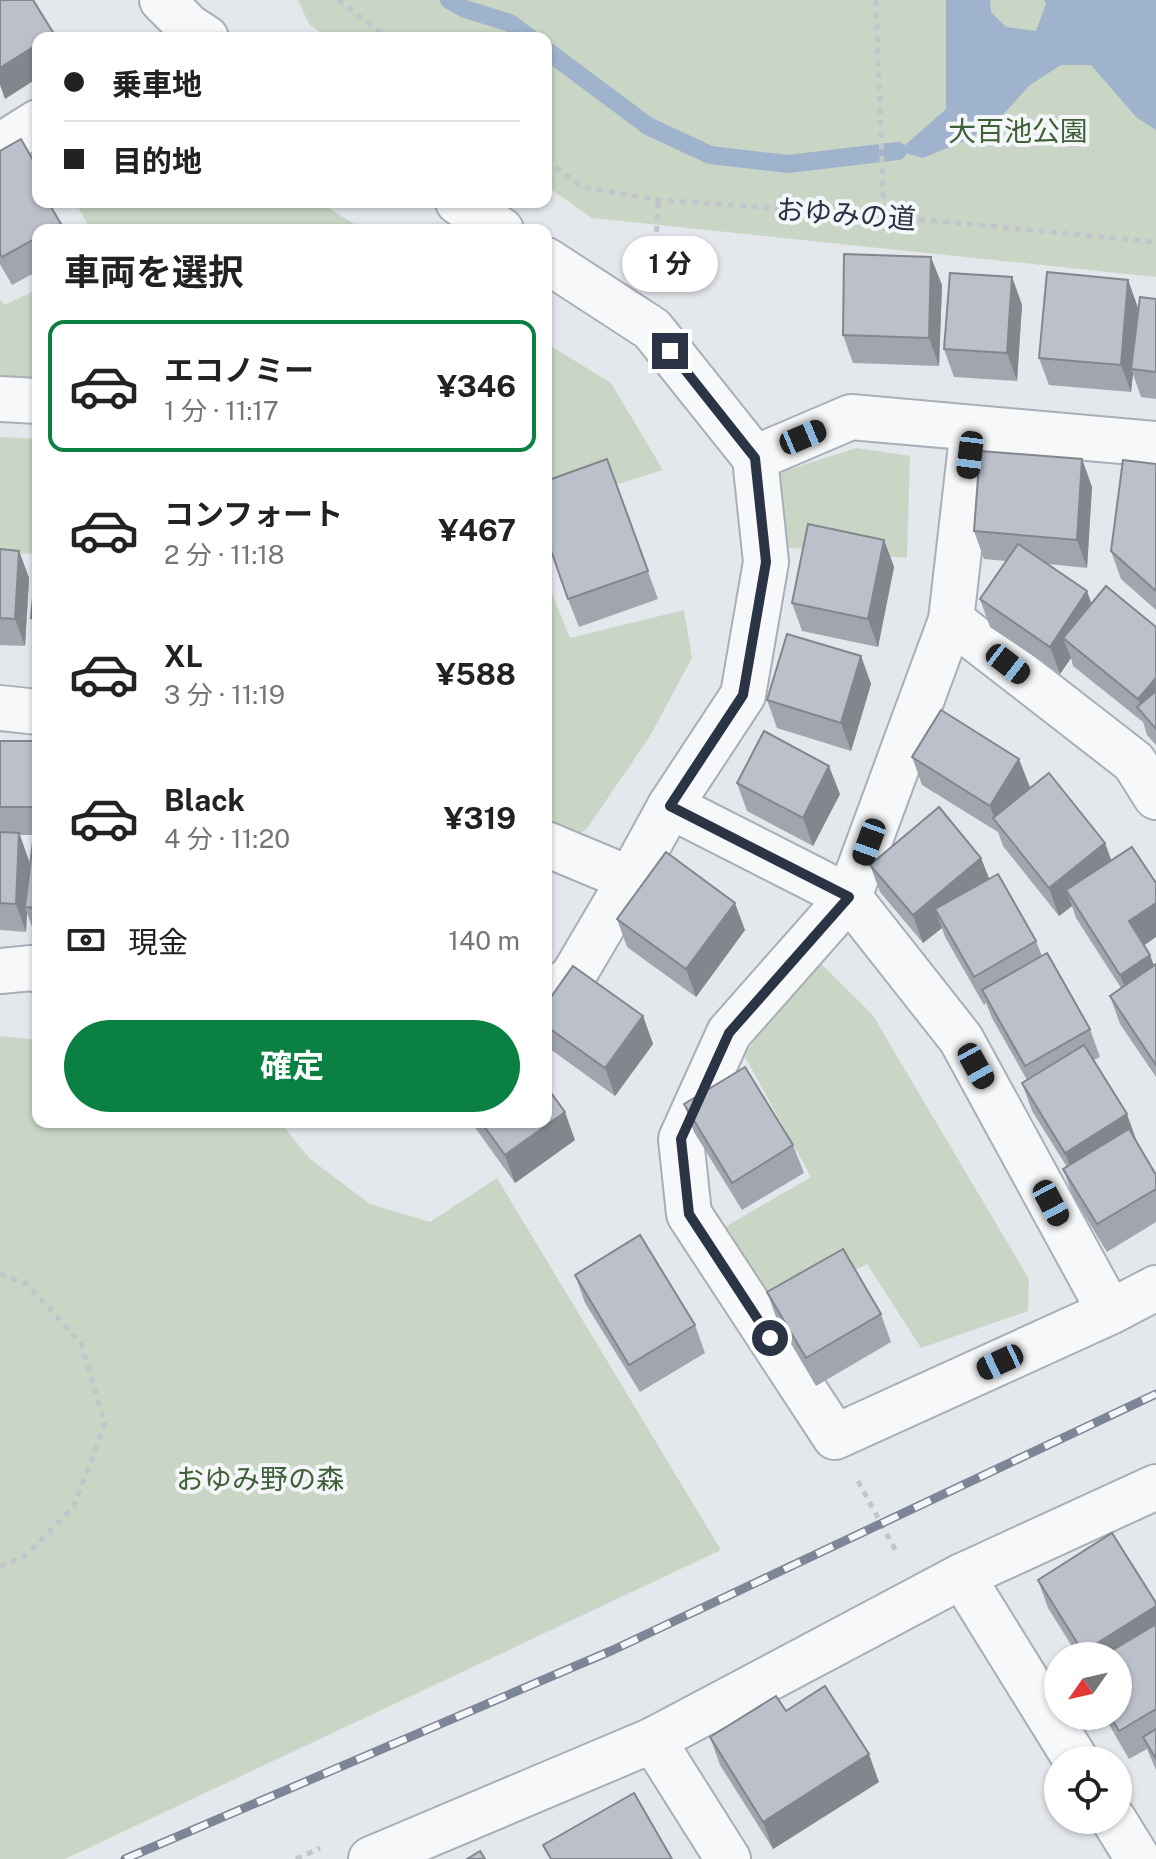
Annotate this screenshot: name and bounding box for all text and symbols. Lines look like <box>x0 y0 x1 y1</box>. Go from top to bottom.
text: 乗車地 <box>112 66 202 102</box>
park label: 大百池公園 <box>948 114 1088 147</box>
text: 目的地 <box>112 143 202 179</box>
street label: おゆみの道 <box>775 192 917 235</box>
callout: 1 分 <box>622 235 718 291</box>
text: 1 分 <box>649 248 692 279</box>
text: 車両を選択 <box>64 251 244 293</box>
route end <box>652 333 688 369</box>
icon: car <box>68 350 140 422</box>
text: エコノミー <box>164 352 314 388</box>
text: ¥346 <box>437 368 516 404</box>
text: 1 分 · 11:17 <box>164 395 279 426</box>
car <box>776 417 830 457</box>
car <box>955 430 985 480</box>
icon: car <box>68 494 140 566</box>
text: コンフォート <box>164 496 343 532</box>
text: ¥467 <box>438 512 516 548</box>
text: 2 分 · 11:18 <box>164 539 285 570</box>
icon: car <box>68 638 140 710</box>
text: XL <box>164 638 203 674</box>
car <box>982 640 1034 688</box>
text: ¥588 <box>436 656 516 692</box>
text: 3 分 · 11:19 <box>164 679 285 710</box>
icon: car <box>68 782 140 854</box>
text: Black <box>164 782 245 818</box>
text: ¥319 <box>444 800 516 836</box>
car <box>850 815 888 869</box>
text: 4 分 · 11:20 <box>164 823 290 854</box>
icon: cash <box>64 918 108 962</box>
text: 現金 <box>128 924 188 960</box>
text: 140 m <box>448 925 520 956</box>
button: 確定 <box>64 1020 520 1112</box>
car <box>954 1039 998 1093</box>
car <box>1029 1176 1073 1230</box>
route start <box>752 1320 788 1356</box>
car <box>973 1341 1027 1383</box>
park label: おゆみ野の森 <box>176 1462 344 1495</box>
north arrow <box>1044 1642 1132 1730</box>
map controls <box>1044 1642 1132 1834</box>
button: locate <box>1044 1746 1132 1834</box>

